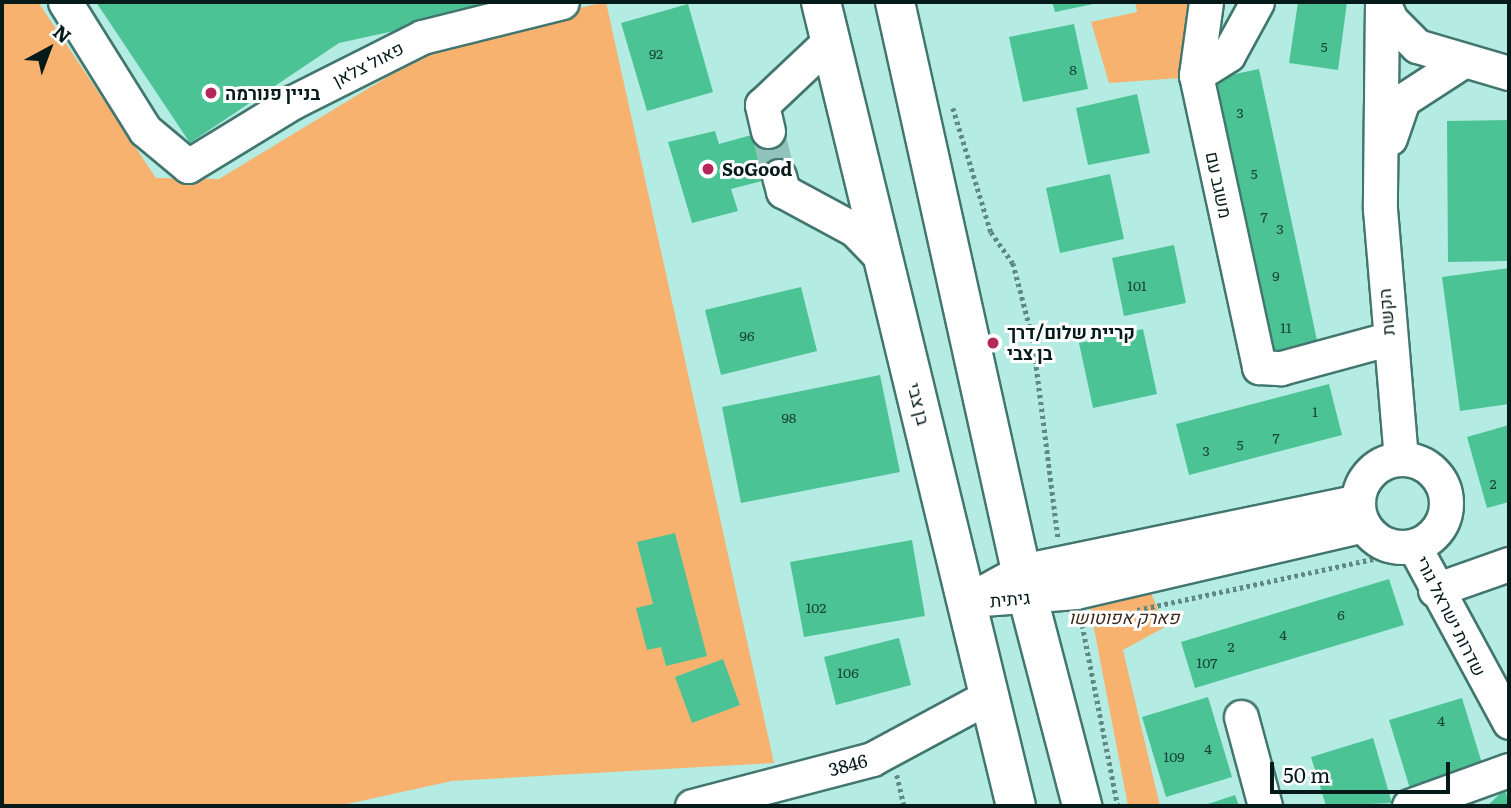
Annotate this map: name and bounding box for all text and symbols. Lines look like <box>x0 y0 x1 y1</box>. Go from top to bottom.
north arrow <box>14 14 84 84</box>
text: N <box>48 17 78 49</box>
street label: פאול צלאן <box>329 37 407 91</box>
house number: 5 <box>1320 38 1328 54</box>
house number: 92 <box>649 45 663 61</box>
house number: 8 <box>1069 61 1077 77</box>
place label: בניין פנורמה <box>225 82 320 104</box>
marker: בניין פנורמה <box>203 85 219 101</box>
house number: 3 <box>1236 104 1244 120</box>
street label: משגב עם <box>1201 150 1237 220</box>
place label: SoGood <box>722 158 792 180</box>
marker: SoGood <box>700 161 716 177</box>
house number: 5 <box>1250 165 1258 181</box>
house number: 7 <box>1260 208 1268 224</box>
house number: 3 <box>1276 220 1284 236</box>
house number: 9 <box>1272 267 1280 283</box>
house number: 101 <box>1127 277 1147 293</box>
street label: הקשת <box>1373 287 1399 337</box>
house number: 11 <box>1280 319 1292 335</box>
place label: קריית שלום/דרך בן צבי <box>1007 322 1135 364</box>
house number: 96 <box>740 327 754 343</box>
marker: קריית שלום/דרך בן צבי <box>985 335 1001 351</box>
street label: בן צבי <box>903 381 935 427</box>
house number: 1 <box>1312 403 1318 419</box>
house number: 98 <box>781 409 797 425</box>
house number: 7 <box>1272 429 1280 445</box>
house number: 5 <box>1236 436 1244 452</box>
house number: 3 <box>1202 442 1210 458</box>
house number: 2 <box>1489 475 1497 491</box>
street label: שדרות ישראל גורי <box>1411 552 1491 680</box>
street label: גיתית <box>989 586 1031 612</box>
house number: 102 <box>806 599 826 615</box>
park label: פארק אפוטושו <box>1069 606 1179 628</box>
house number: 6 <box>1337 606 1345 622</box>
house number: 4 <box>1279 626 1287 642</box>
house number: 2 <box>1227 638 1235 654</box>
house number: 107 <box>1197 654 1217 670</box>
house number: 106 <box>837 664 859 680</box>
house number: 4 <box>1437 712 1445 728</box>
house number: 4 <box>1204 740 1212 756</box>
house number: 109 <box>1163 748 1185 764</box>
scale bar <box>1273 748 1453 792</box>
street label: 3846 <box>826 749 870 781</box>
text: 50 m <box>1283 758 1330 789</box>

